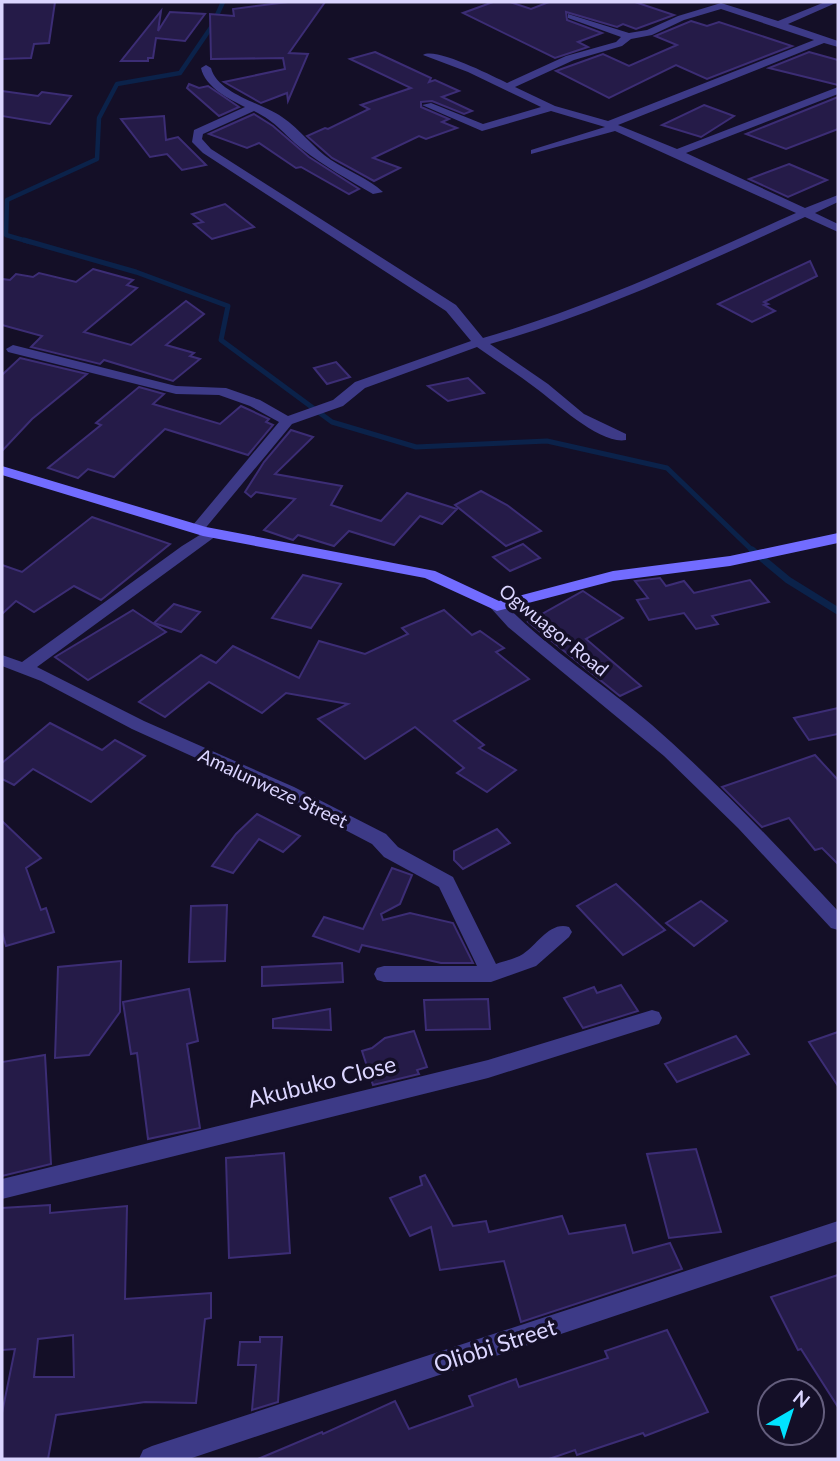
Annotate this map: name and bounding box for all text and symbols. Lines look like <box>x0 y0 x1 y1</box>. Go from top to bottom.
street label: Ogwuagor Road <box>495 579 614 681</box>
street label: Amalunweze Street <box>195 743 352 832</box>
street label: Akubuko Close <box>245 1049 399 1113</box>
street label: Oliobi Street <box>430 1312 560 1378</box>
north arrow <box>756 1377 826 1447</box>
text: N <box>789 1385 815 1412</box>

